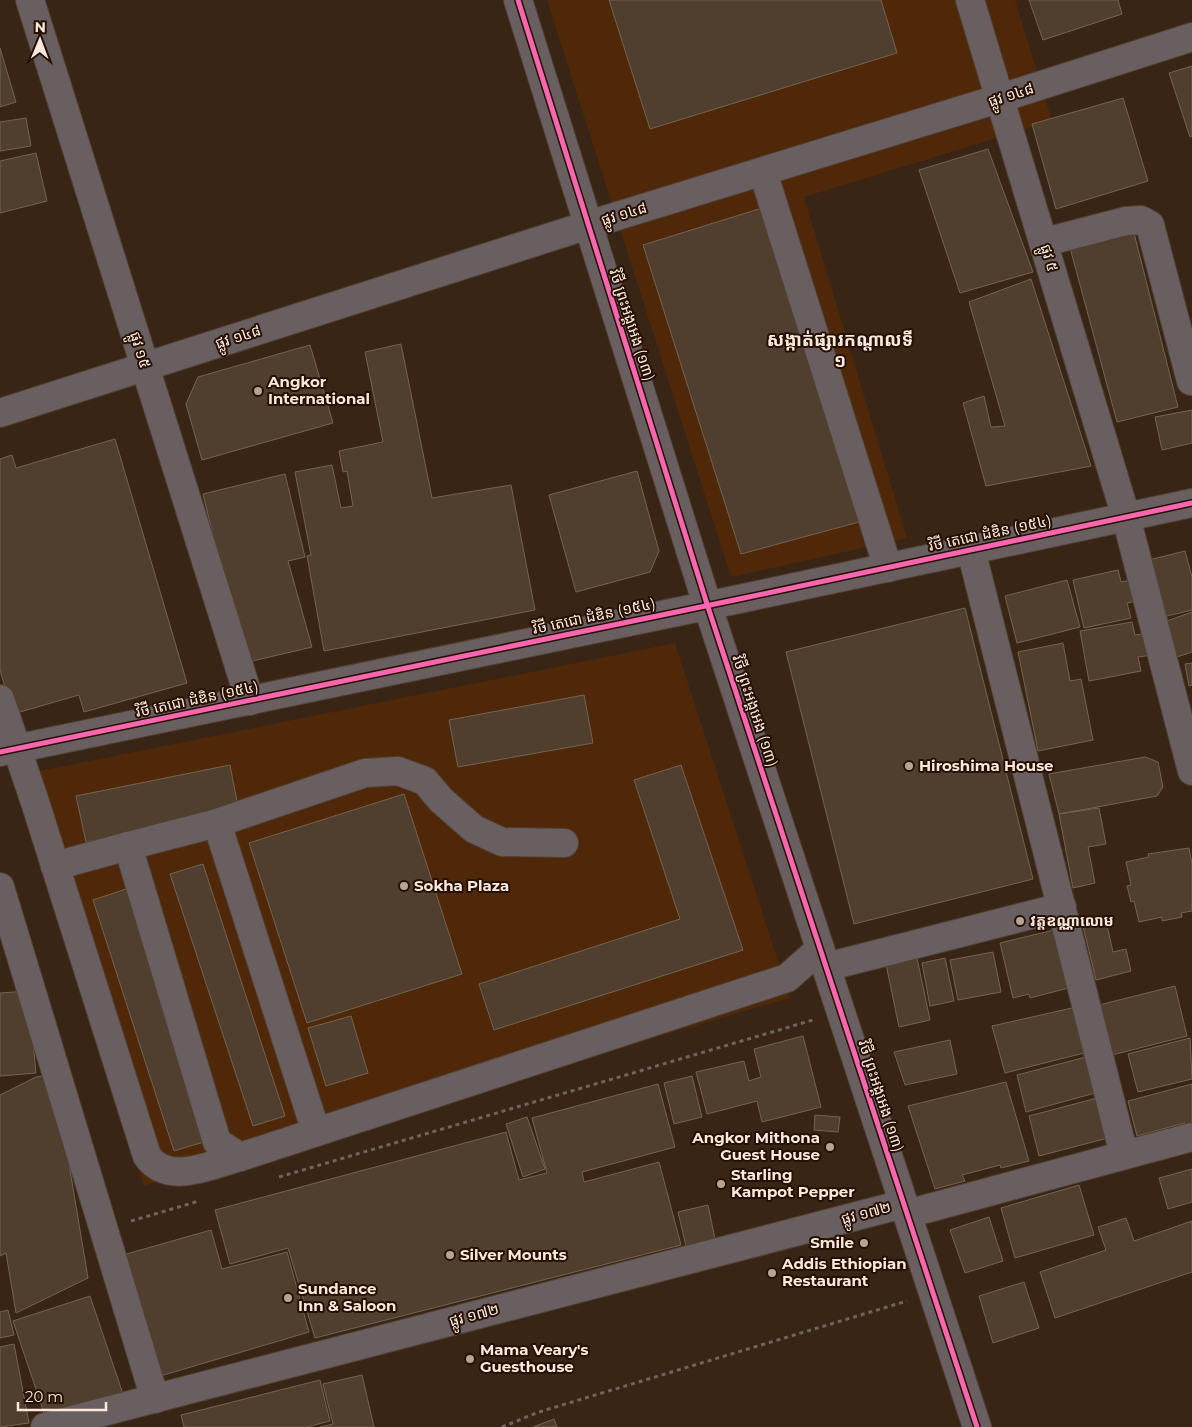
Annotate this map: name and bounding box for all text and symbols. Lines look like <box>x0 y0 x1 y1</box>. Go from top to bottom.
north arrow <box>15 15 65 65</box>
text: N <box>34 18 46 36</box>
street label: ផ្លូវ ១៤៨ <box>986 78 1037 115</box>
street label: ផ្លូវ ១៤៨ <box>599 198 650 234</box>
street label: ផ្លូវ ៥ <box>1032 242 1062 275</box>
street label: វិថី ព្រះអង្គអេង (១៣) <box>605 266 660 383</box>
street label: ផ្លូវ ១៤៨ <box>213 320 264 357</box>
street label: ផ្លូវ ១៥ <box>122 329 155 372</box>
district label: សង្កាត់ផ្សារកណ្ដាលទី ១ <box>767 329 913 372</box>
place label: Angkor International <box>267 372 370 408</box>
marker: Angkor International <box>252 385 264 397</box>
street label: វិថី តេជោ ដំឌិន (១៥៤) <box>927 510 1053 555</box>
street label: វិថី តេជោ ដំឌិន (១៥៤) <box>531 593 657 638</box>
street label: វិថី ព្រះអង្គអេង (១៣) <box>728 652 783 769</box>
street label: វិថី តេជោ ដំឌិន (១៥៤) <box>134 676 260 721</box>
place label: Hiroshima House <box>919 756 1054 775</box>
marker: Hiroshima House <box>903 760 915 772</box>
place label: Sokha Plaza <box>414 876 509 895</box>
marker: Sokha Plaza <box>398 880 410 892</box>
place label: វត្តឧណ្ណាលោម <box>1030 911 1114 930</box>
marker: វត្តឧណ្ណាលោម <box>1014 915 1026 927</box>
street label: វិថី ព្រះអង្គអេង (១៣) <box>854 1037 909 1154</box>
place label: Angkor Mithona Guest House <box>691 1128 820 1164</box>
marker: Angkor Mithona Guest House <box>824 1141 836 1153</box>
place label: Starling Kampot Pepper <box>731 1165 855 1201</box>
marker: Starling Kampot Pepper <box>715 1178 727 1190</box>
street label: ផ្លូវ ១៧២ <box>839 1197 894 1233</box>
place label: Smile <box>810 1233 854 1252</box>
marker: Smile <box>858 1237 870 1249</box>
place label: Silver Mounts <box>460 1245 567 1264</box>
marker: Silver Mounts <box>444 1249 456 1261</box>
place label: Addis Ethiopian Restaurant <box>781 1254 907 1290</box>
marker: Addis Ethiopian Restaurant <box>766 1267 778 1279</box>
place label: Sundance Inn & Saloon <box>298 1279 396 1315</box>
marker: Sundance Inn & Saloon <box>282 1292 294 1304</box>
street label: ផ្លូវ ១៧២ <box>447 1299 502 1335</box>
place label: Mama Veary's Guesthouse <box>480 1340 589 1376</box>
marker: Mama Veary's Guesthouse <box>464 1353 476 1365</box>
scale bar <box>18 1380 105 1412</box>
text: 20 m <box>25 1387 63 1406</box>

